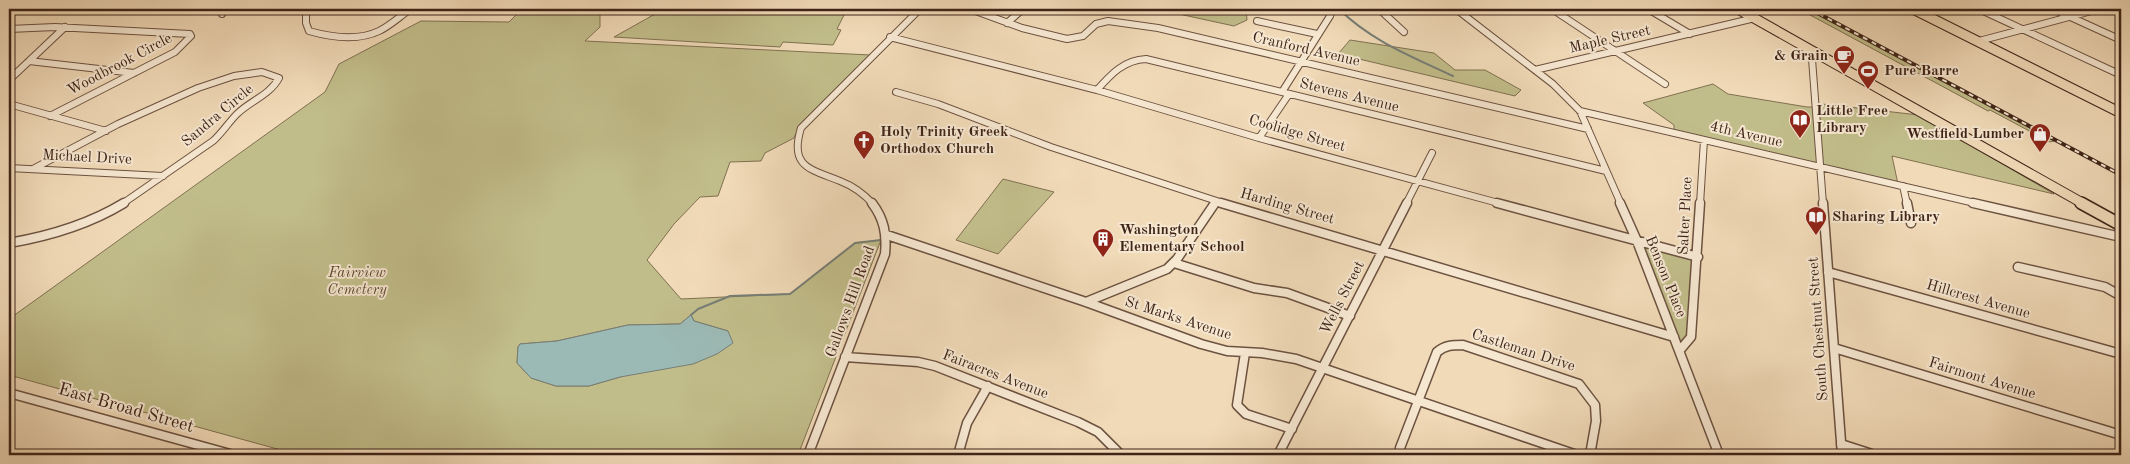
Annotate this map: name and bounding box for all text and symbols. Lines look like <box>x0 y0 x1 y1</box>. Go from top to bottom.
street label: Maple Street <box>1568 23 1652 57</box>
street label: Cranford Avenue <box>1251 30 1361 70</box>
street label: Woodbrook Circle <box>65 31 175 99</box>
cafe icon: & Grain <box>1832 44 1856 75</box>
place label: & Grain <box>1774 49 1828 64</box>
sports icon: Pure Barre <box>1856 59 1880 90</box>
place label: Pure Barre <box>1884 64 1959 79</box>
street label: Stevens Avenue <box>1298 76 1400 116</box>
street label: Sandra Circle <box>179 82 257 150</box>
place label: Little Free Library <box>1816 104 1888 136</box>
library icon: Little Free Library <box>1788 108 1812 139</box>
street label: Coolidge Street <box>1247 113 1347 155</box>
street label: 4th Avenue <box>1708 119 1784 151</box>
shop icon: Westfield Lumber <box>2028 122 2052 153</box>
place label: Holy Trinity Greek Orthodox Church <box>880 125 1009 157</box>
place label: Westfield Lumber <box>1906 127 2024 142</box>
church icon: Holy Trinity Greek Orthodox Church <box>852 129 876 160</box>
street label: Michael Drive <box>42 148 132 168</box>
street label: Salter Place <box>1676 176 1696 256</box>
street label: Harding Street <box>1238 186 1336 228</box>
library icon: Sharing Library <box>1804 205 1828 236</box>
place label: Sharing Library <box>1832 210 1940 225</box>
place label: Washington Elementary School <box>1119 223 1245 255</box>
building icon: Washington Elementary School <box>1091 227 1115 258</box>
street label: Benson Place <box>1642 234 1688 320</box>
street label: Gallows Hill Road <box>824 244 878 360</box>
street label: South Chestnut Street <box>1806 256 1832 402</box>
street label: Wells Street <box>1318 259 1368 337</box>
park label: Fairview Cemetery <box>327 266 387 298</box>
street label: Hillcrest Avenue <box>1924 278 2032 322</box>
street label: St Marks Avenue <box>1123 295 1233 343</box>
street label: Castleman Drive <box>1469 327 1577 375</box>
street label: Fairacres Avenue <box>940 348 1050 402</box>
street label: Fairmont Avenue <box>1927 356 2038 402</box>
street label: East Broad Street <box>56 380 196 436</box>

